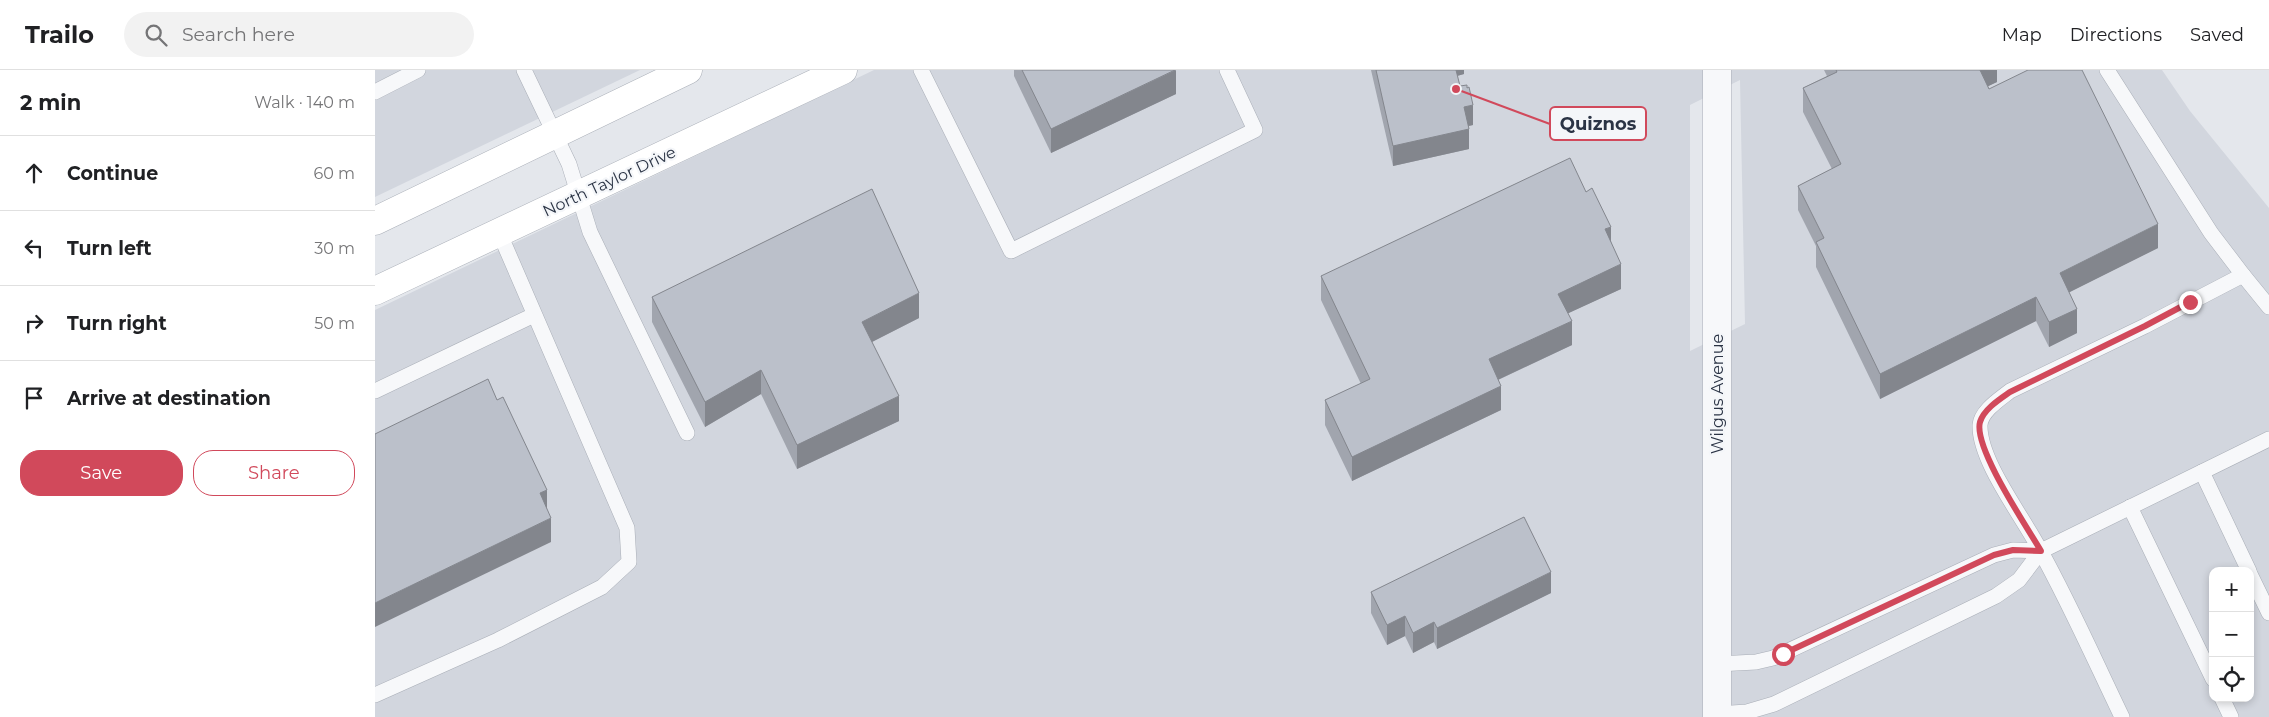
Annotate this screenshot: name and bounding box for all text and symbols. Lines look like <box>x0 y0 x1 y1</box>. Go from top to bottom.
search box <box>124 12 474 57</box>
text: Trailo <box>25 20 94 49</box>
icon: search <box>142 21 170 49</box>
text: Search here <box>182 23 295 46</box>
text: Map <box>2002 24 2042 46</box>
text: Directions <box>2070 24 2162 46</box>
text: Saved <box>2190 24 2244 46</box>
text: 2 min <box>20 90 81 115</box>
text: Walk · 140 m <box>254 93 355 112</box>
callout: Quiznos <box>1550 107 1646 140</box>
text: Quiznos <box>1560 113 1637 135</box>
street label: North Taylor Drive <box>540 142 679 221</box>
icon: ahead <box>20 159 48 187</box>
text: Continue <box>67 162 158 185</box>
text: 60 m <box>313 164 355 183</box>
icon: left <box>20 234 48 262</box>
text: Turn left <box>67 237 152 260</box>
text: 30 m <box>314 239 355 258</box>
route end <box>2179 291 2202 314</box>
icon: right <box>20 309 48 337</box>
text: Turn right <box>67 312 167 335</box>
text: 50 m <box>314 314 355 333</box>
street label: Wilgus Avenue <box>1708 334 1727 454</box>
icon: arrive <box>20 384 48 412</box>
text: Arrive at destination <box>67 387 271 410</box>
button: Save <box>20 450 183 496</box>
button: Share <box>193 450 355 496</box>
map controls <box>2209 567 2254 702</box>
button: + <box>2209 567 2254 612</box>
button: − <box>2209 612 2254 657</box>
route start <box>1772 643 1795 666</box>
button: locate <box>2209 657 2254 702</box>

